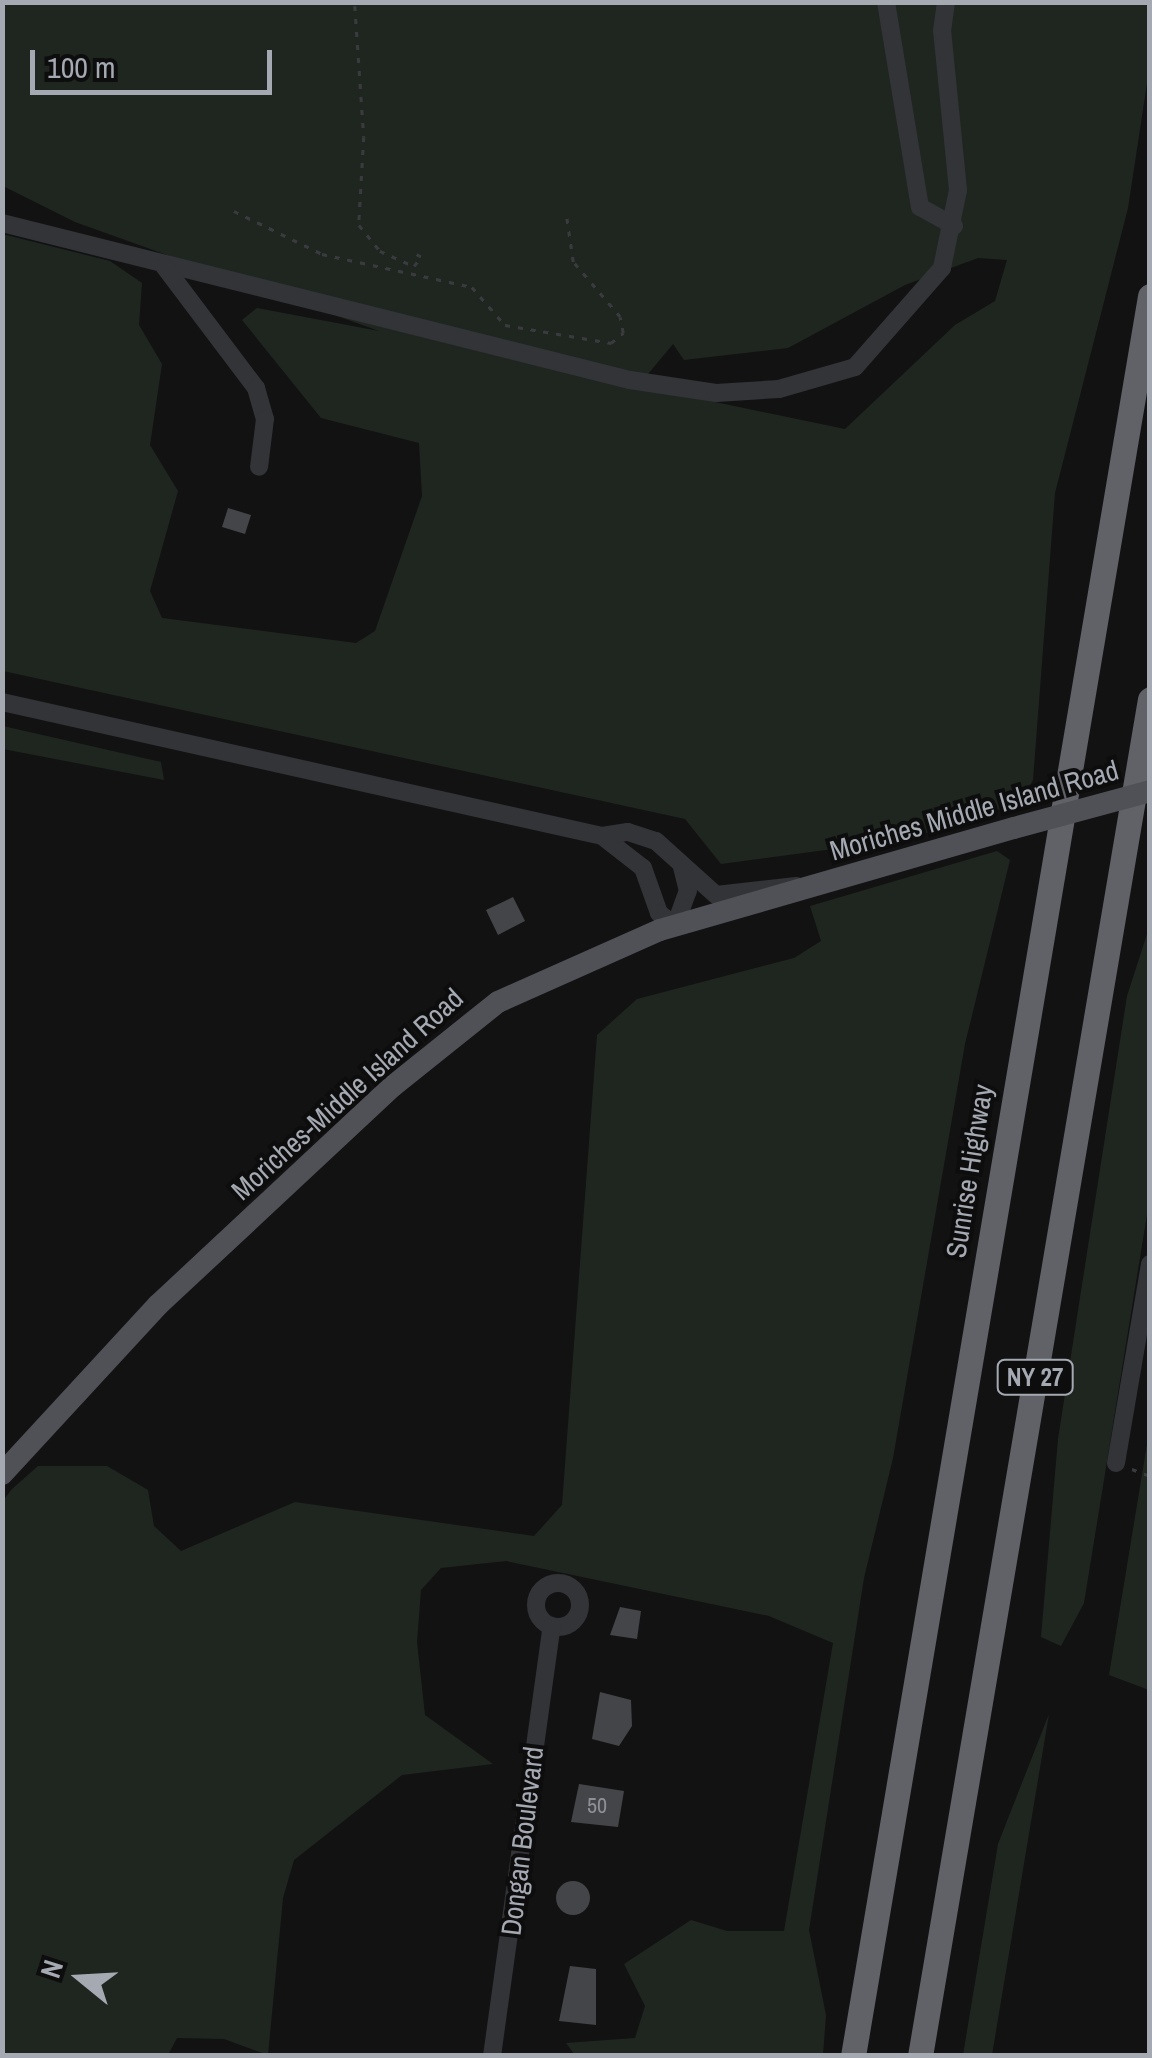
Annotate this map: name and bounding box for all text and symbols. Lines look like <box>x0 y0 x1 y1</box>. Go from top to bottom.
scale bar <box>35 30 278 92</box>
text: 100 m <box>47 47 115 87</box>
street label: Moriches Middle Island Road <box>826 753 1122 867</box>
street label: Moriches-Middle Island Road <box>224 981 470 1207</box>
street label: Sunrise Highway <box>939 1082 999 1260</box>
road number: NY 27 <box>995 1357 1075 1397</box>
street label: Dongan Boulevard <box>494 1745 550 1937</box>
house number: 50 <box>587 1793 607 1819</box>
north arrow <box>30 1928 130 2028</box>
text: N <box>31 1955 72 1982</box>

